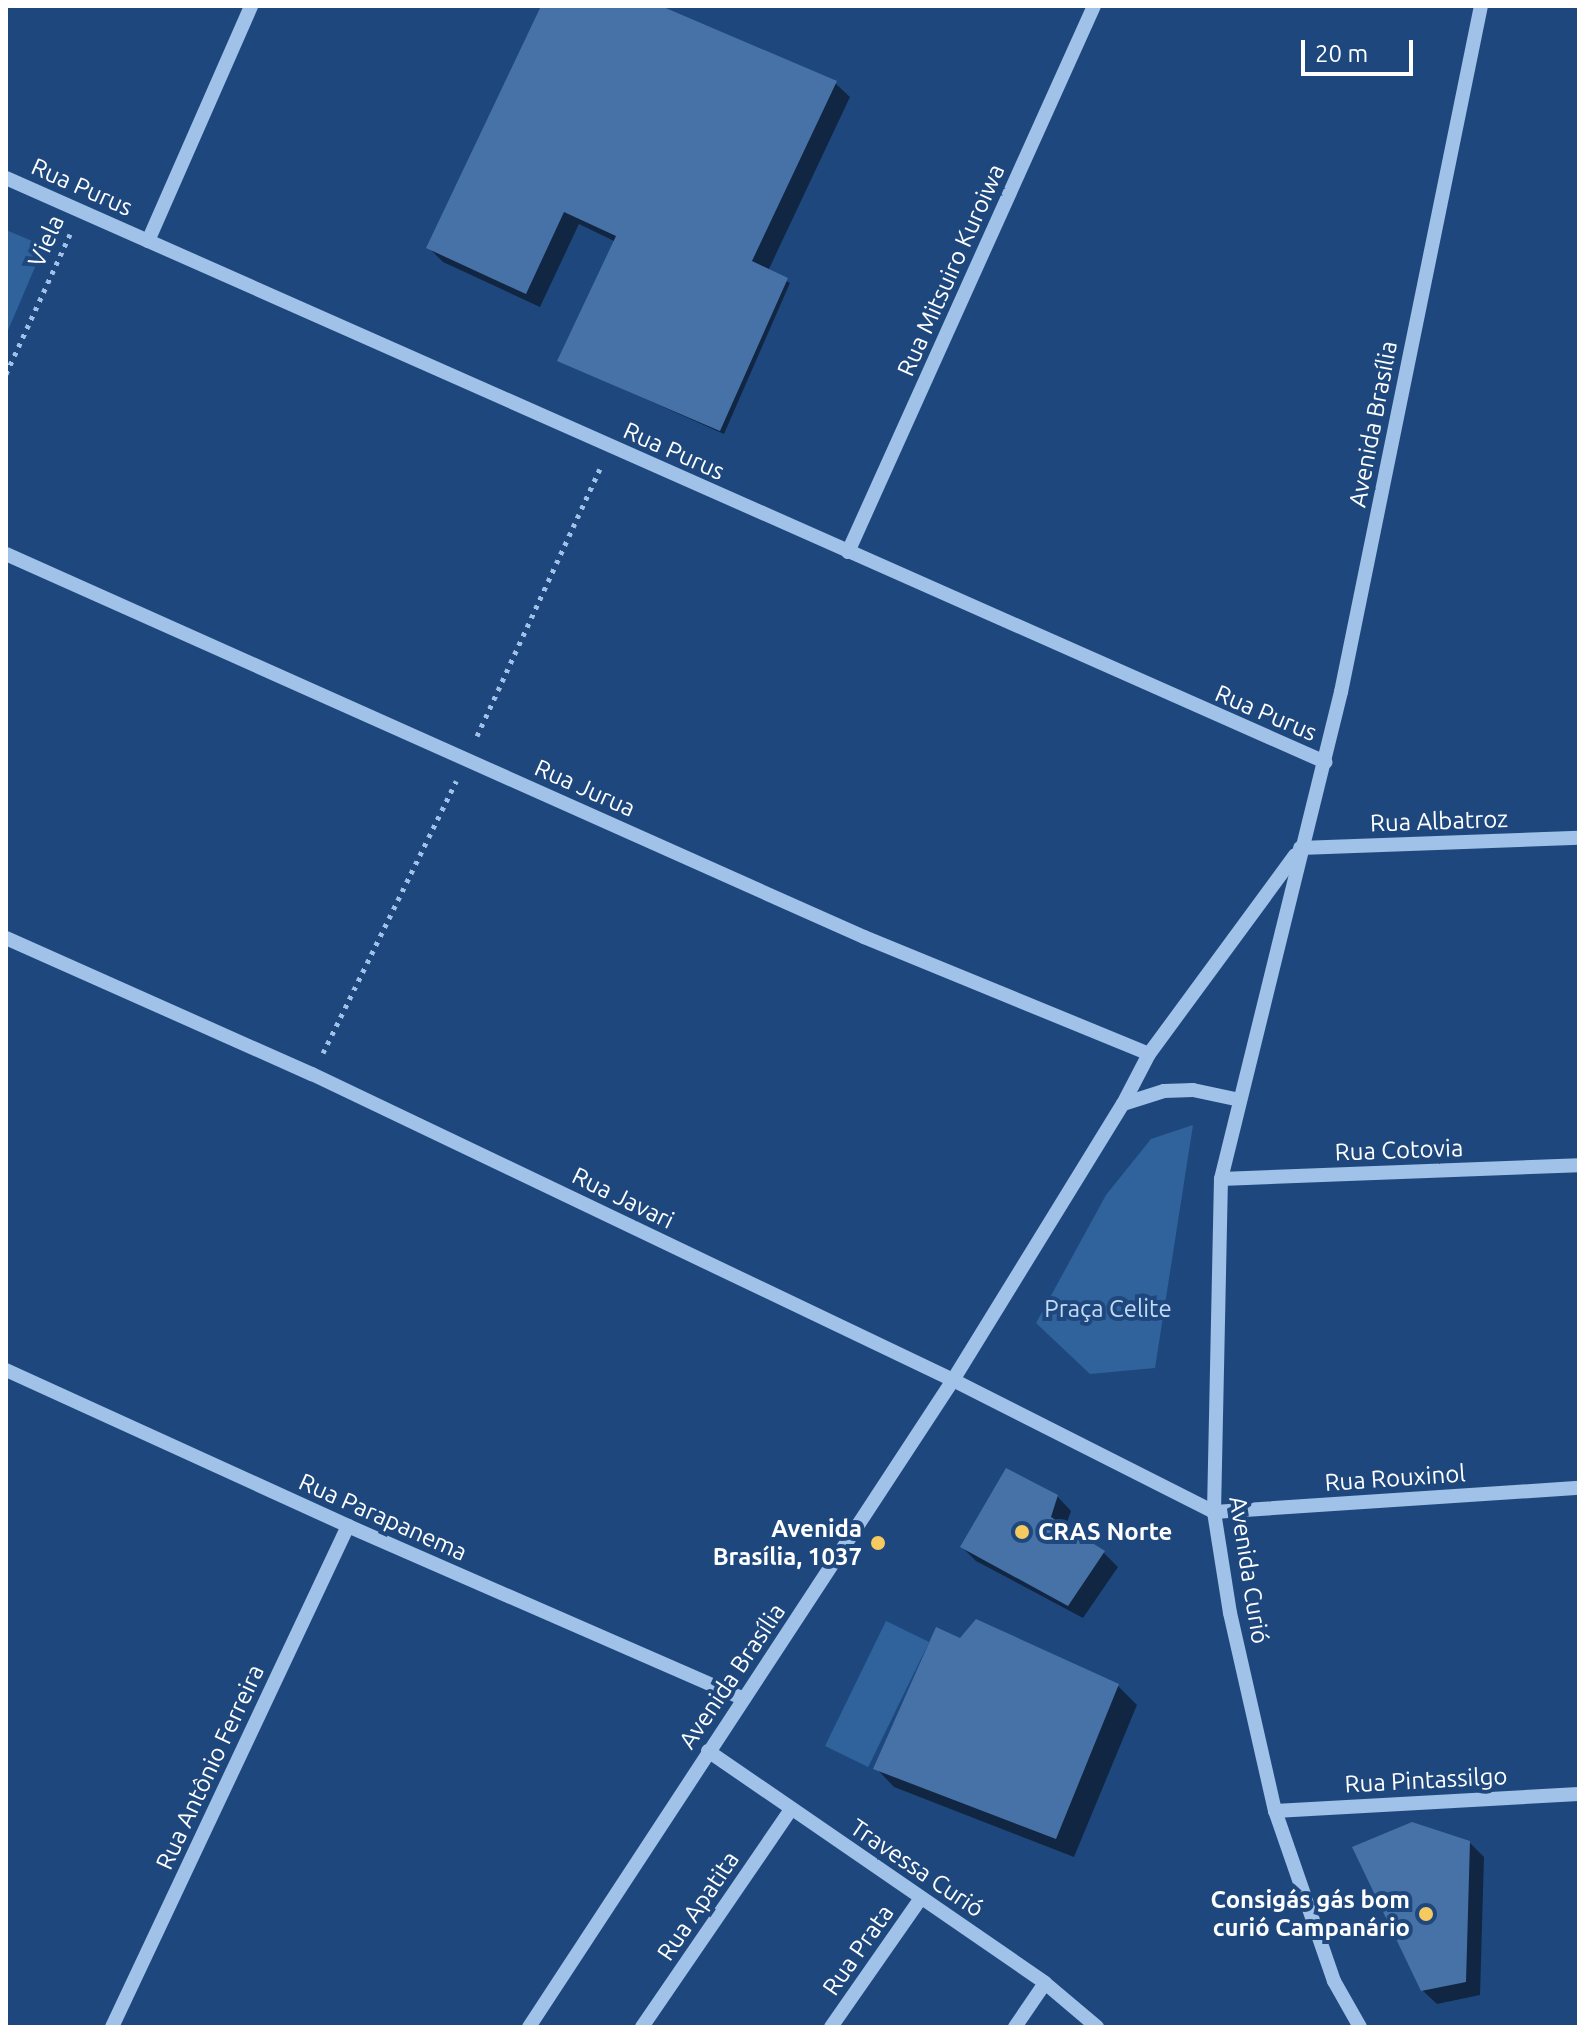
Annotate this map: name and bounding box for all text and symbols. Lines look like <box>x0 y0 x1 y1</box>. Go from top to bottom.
scale bar <box>1305 24 1417 74</box>
text: 20 m <box>1315 40 1368 67</box>
street label: Rua Purus <box>27 152 137 222</box>
street label: Rua Mitsuiro Kuroiwa <box>891 159 1011 381</box>
street label: Viela <box>22 211 70 271</box>
street label: Avenida Brasília <box>1343 338 1403 510</box>
street label: Rua Purus <box>619 416 729 486</box>
street label: Rua Purus <box>1211 679 1321 747</box>
street label: Rua Jurua <box>530 753 640 823</box>
street label: Rua Albatroz <box>1369 804 1509 838</box>
street label: Rua Cotovia <box>1334 1133 1464 1167</box>
street label: Rua Javari <box>567 1161 679 1235</box>
park label: Praça Celite <box>1044 1295 1172 1323</box>
street label: Rua Rouxinol <box>1324 1459 1466 1497</box>
street label: Rua Parapanema <box>295 1467 471 1567</box>
street label: Avenida Curió <box>1223 1494 1275 1646</box>
place label: Avenida Brasília, 1037 <box>713 1515 862 1571</box>
place label: CRAS Norte <box>1038 1518 1172 1546</box>
marker: CRAS Norte <box>1013 1523 1031 1541</box>
marker: Avenida Brasília, 1037 <box>869 1534 887 1552</box>
street label: Avenida Brasília <box>673 1598 791 1754</box>
street label: Rua Antônio Ferreira <box>150 1660 270 1874</box>
street label: Rua Pintassilgo <box>1344 1761 1508 1799</box>
street label: Travessa Curió <box>845 1813 989 1923</box>
street label: Rua Apatita <box>651 1846 745 1966</box>
place label: Consigás gás bom curió Campanário <box>1211 1886 1410 1942</box>
street label: Rua Prata <box>816 1899 900 2001</box>
marker: Consigás gás bom curió Campanário <box>1417 1905 1435 1923</box>

